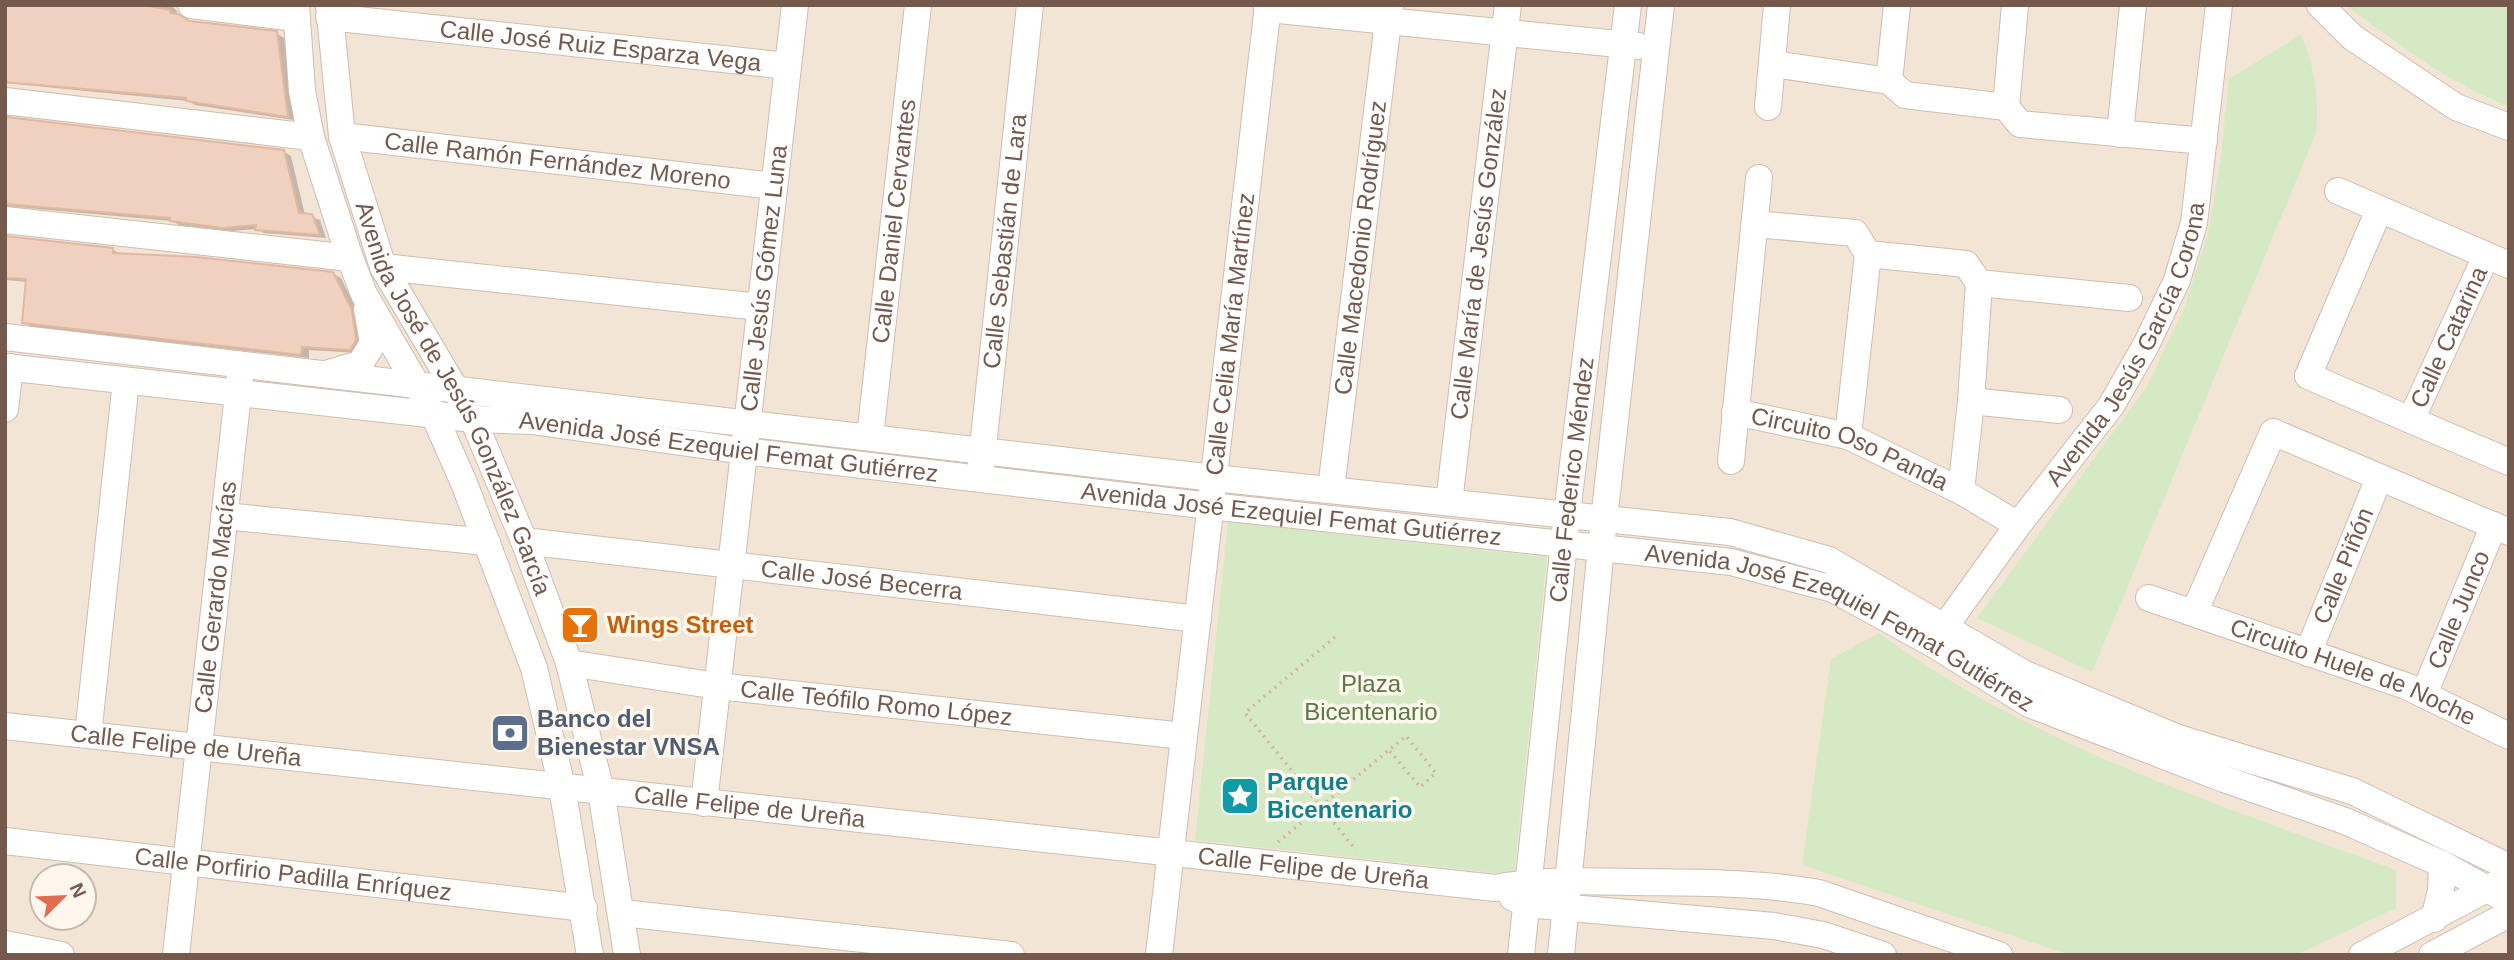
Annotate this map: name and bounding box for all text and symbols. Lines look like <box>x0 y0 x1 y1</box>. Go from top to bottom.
street label: Calle José Ruiz Esparza Vega <box>438 15 763 76</box>
street label: Calle María de Jesús González <box>1445 86 1511 421</box>
street label: Calle Daniel Cervantes <box>866 98 920 345</box>
street label: Calle Macedonio Rodríguez <box>1329 99 1391 396</box>
street label: Calle Sebastián de Lara <box>977 112 1031 370</box>
street label: Calle Ramón Fernández Moreno <box>383 127 732 194</box>
street label: Calle Jesús Gómez Luna <box>735 143 792 413</box>
street label: Calle Celia María Martínez <box>1200 191 1259 477</box>
street label: Avenida José de Jesús González García <box>350 198 557 599</box>
street label: Avenida Jesús García Corona <box>2040 200 2209 491</box>
street label: Calle Catarina <box>2404 262 2493 412</box>
street label: Calle Federico Méndez <box>1544 355 1599 604</box>
street label: Circuito Oso Panda <box>1749 402 1953 496</box>
street label: Avenida José Ezequiel Femat Gutiérrez <box>518 407 940 487</box>
street label: Avenida José Ezequiel Femat Gutiérrez <box>1080 477 1503 550</box>
street label: Calle Gerardo Macías <box>189 480 241 715</box>
street label: Calle Piñón <box>2307 504 2378 628</box>
street label: Avenida José Ezequiel Femat Gutiérrez <box>1643 539 2039 717</box>
street label: Calle Junco <box>2422 547 2495 673</box>
street label: Calle José Becerra <box>759 555 965 605</box>
bar icon: Wings Street <box>559 604 601 646</box>
place label: Wings Street <box>607 611 753 638</box>
street label: Circuito Huele de Noche <box>2227 613 2480 731</box>
park label: Plaza Bicentenario <box>1304 670 1438 725</box>
street label: Calle Teófilo Romo López <box>739 675 1014 731</box>
place label: Banco del Bienestar VNSA <box>537 705 720 760</box>
bank icon: Banco del Bienestar VNSA <box>489 712 531 754</box>
street label: Calle Felipe de Ureña <box>69 719 304 771</box>
place label: Parque Bicentenario <box>1267 768 1412 823</box>
place icon: Parque Bicentenario <box>1219 775 1261 817</box>
street label: Calle Felipe de Ureña <box>633 780 867 833</box>
street label: Calle Porfirio Padilla Enríquez <box>133 842 453 906</box>
street label: Calle Felipe de Ureña <box>1196 842 1431 894</box>
north arrow <box>28 862 98 932</box>
text: N <box>66 880 90 901</box>

